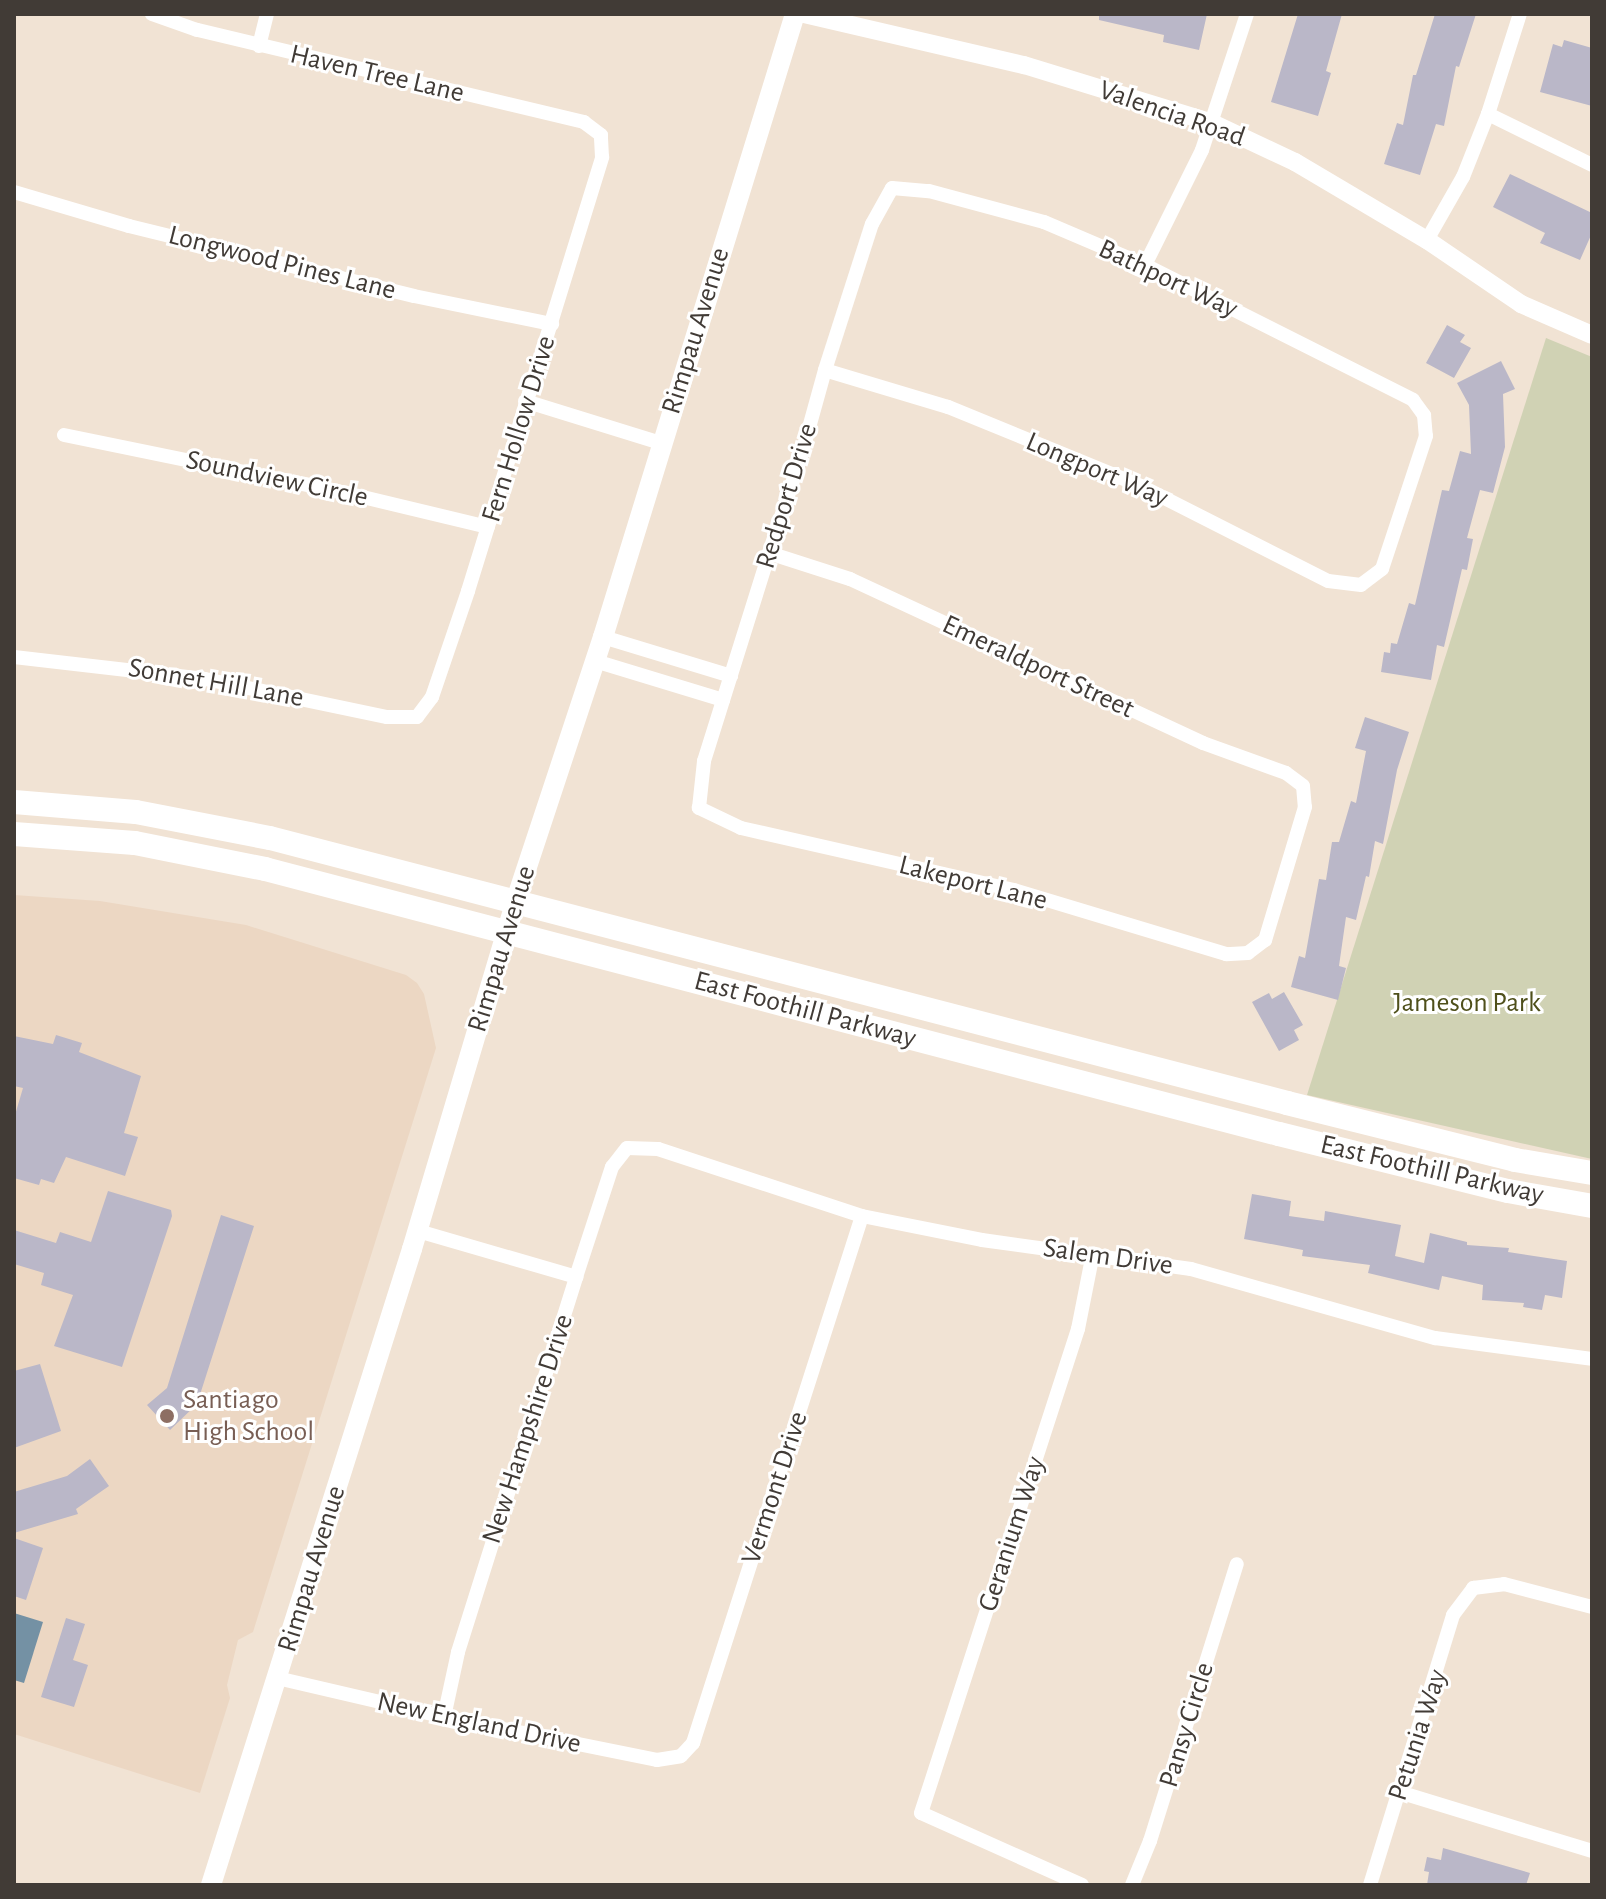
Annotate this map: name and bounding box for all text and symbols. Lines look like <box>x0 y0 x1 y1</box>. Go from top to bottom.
street label: Haven Tree Lane <box>287 38 467 110</box>
street label: Valencia Road <box>1095 73 1249 155</box>
street label: Longwood Pines Lane <box>165 218 399 308</box>
street label: Bathport Way <box>1093 232 1243 326</box>
street label: Rimpau Avenue <box>655 244 737 418</box>
street label: Fern Hollow Drive <box>475 332 563 526</box>
street label: Redport Drive <box>749 419 825 573</box>
street label: Longport Way <box>1021 425 1173 515</box>
street label: Soundview Circle <box>183 443 371 515</box>
street label: Emeraldport Street <box>937 608 1139 726</box>
street label: Sonnet Hill Lane <box>126 651 306 715</box>
street label: Lakeport Lane <box>895 848 1051 918</box>
street label: Rimpau Avenue <box>461 862 543 1036</box>
street label: East Foothill Parkway <box>690 964 920 1056</box>
park label: Jameson Park <box>1393 986 1541 1020</box>
street label: East Foothill Parkway <box>1317 1128 1547 1212</box>
street label: Salem Drive <box>1041 1231 1175 1283</box>
street label: New Hampshire Drive <box>475 1310 581 1548</box>
place label: Santiago High School <box>183 1383 314 1449</box>
marker: Santiago High School <box>158 1407 176 1425</box>
street label: Vermont Drive <box>735 1407 815 1569</box>
street label: Geranium Way <box>971 1452 1053 1616</box>
street label: Rimpau Avenue <box>271 1482 353 1656</box>
street label: Pansy Circle <box>1152 1658 1222 1792</box>
street label: Petunia Way <box>1381 1665 1455 1805</box>
street label: New England Drive <box>374 1685 584 1761</box>

